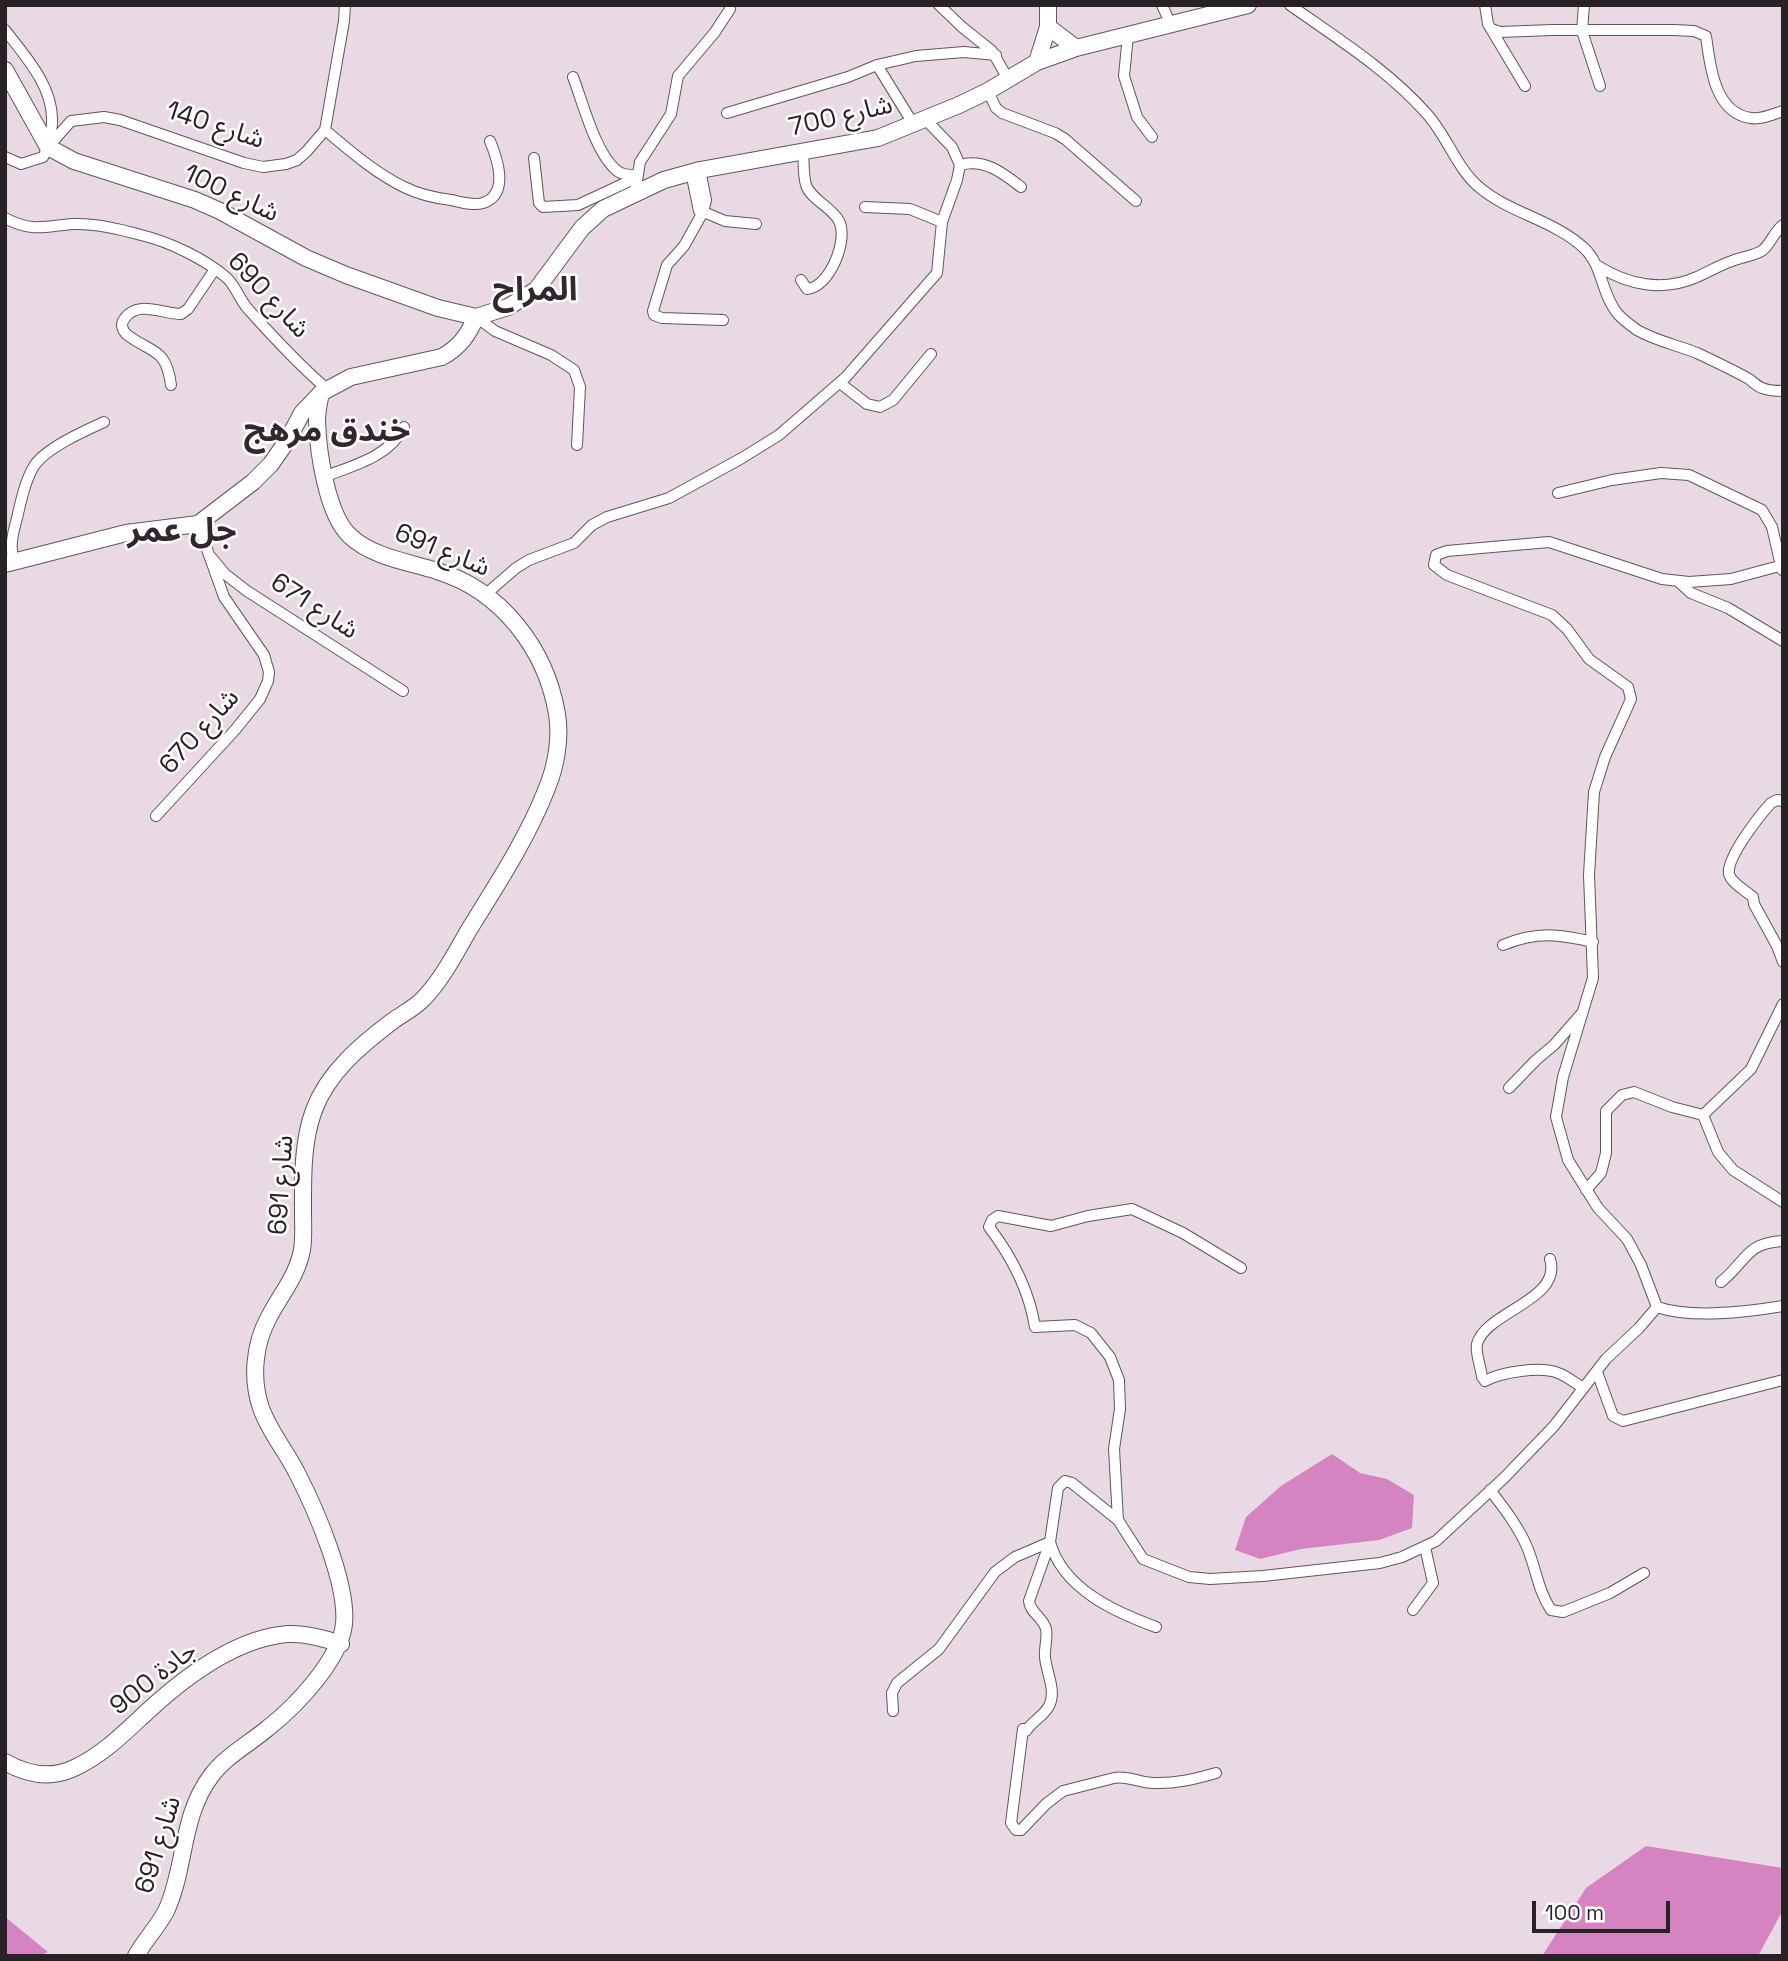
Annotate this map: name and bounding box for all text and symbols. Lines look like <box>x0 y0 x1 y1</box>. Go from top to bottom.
street label: شارع 700 <box>786 90 896 144</box>
street label: شارع 140 <box>162 96 268 156</box>
street label: شارع 100 <box>178 158 284 230</box>
street label: شارع 690 <box>220 247 316 345</box>
district label: المراح <box>492 271 578 311</box>
district label: خندق مرهج <box>244 412 410 452</box>
district label: جل عمر <box>127 512 237 552</box>
street label: شارع 691 <box>390 518 494 584</box>
street label: شارع 671 <box>264 567 364 647</box>
street label: شارع 670 <box>154 683 246 781</box>
street label: شارع 691 <box>263 1134 301 1236</box>
street label: جادة 900 <box>104 1635 204 1723</box>
street label: شارع 691 <box>129 1793 189 1897</box>
scale bar <box>1536 1888 1674 1932</box>
text: 100 m <box>1545 1899 1604 1926</box>

